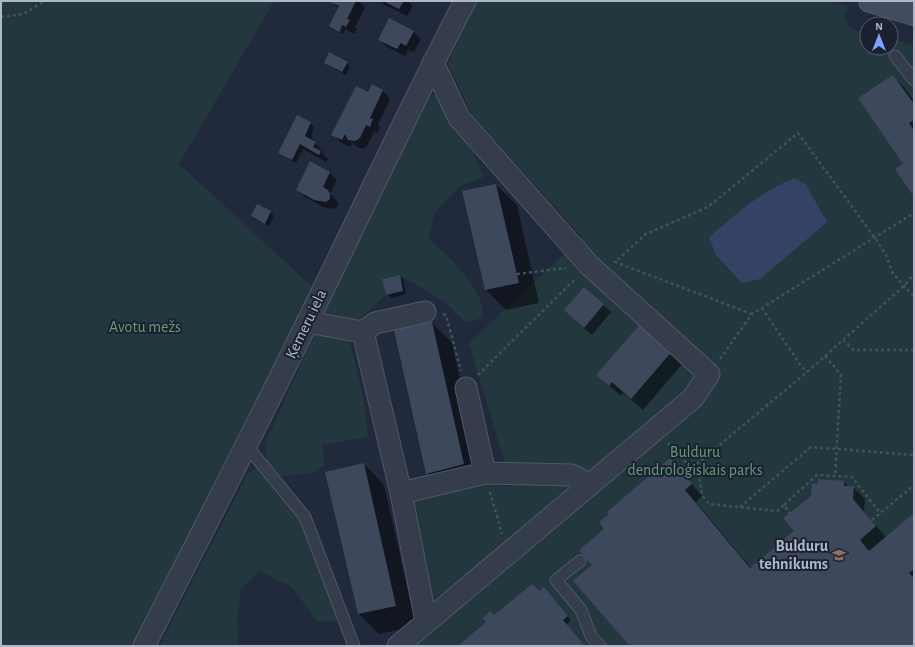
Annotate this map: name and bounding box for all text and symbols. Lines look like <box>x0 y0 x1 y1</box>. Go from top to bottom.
north arrow <box>859 16 899 56</box>
text: N <box>875 21 883 32</box>
street label: Ķemeru iela <box>282 287 331 362</box>
park label: Avotu mežs <box>109 319 181 335</box>
park label: Bulduru dendroloģiskais parks <box>627 444 763 478</box>
place label: Bulduru tehnikums <box>759 538 829 572</box>
school or university icon: Bulduru tehnikums <box>831 547 847 563</box>

